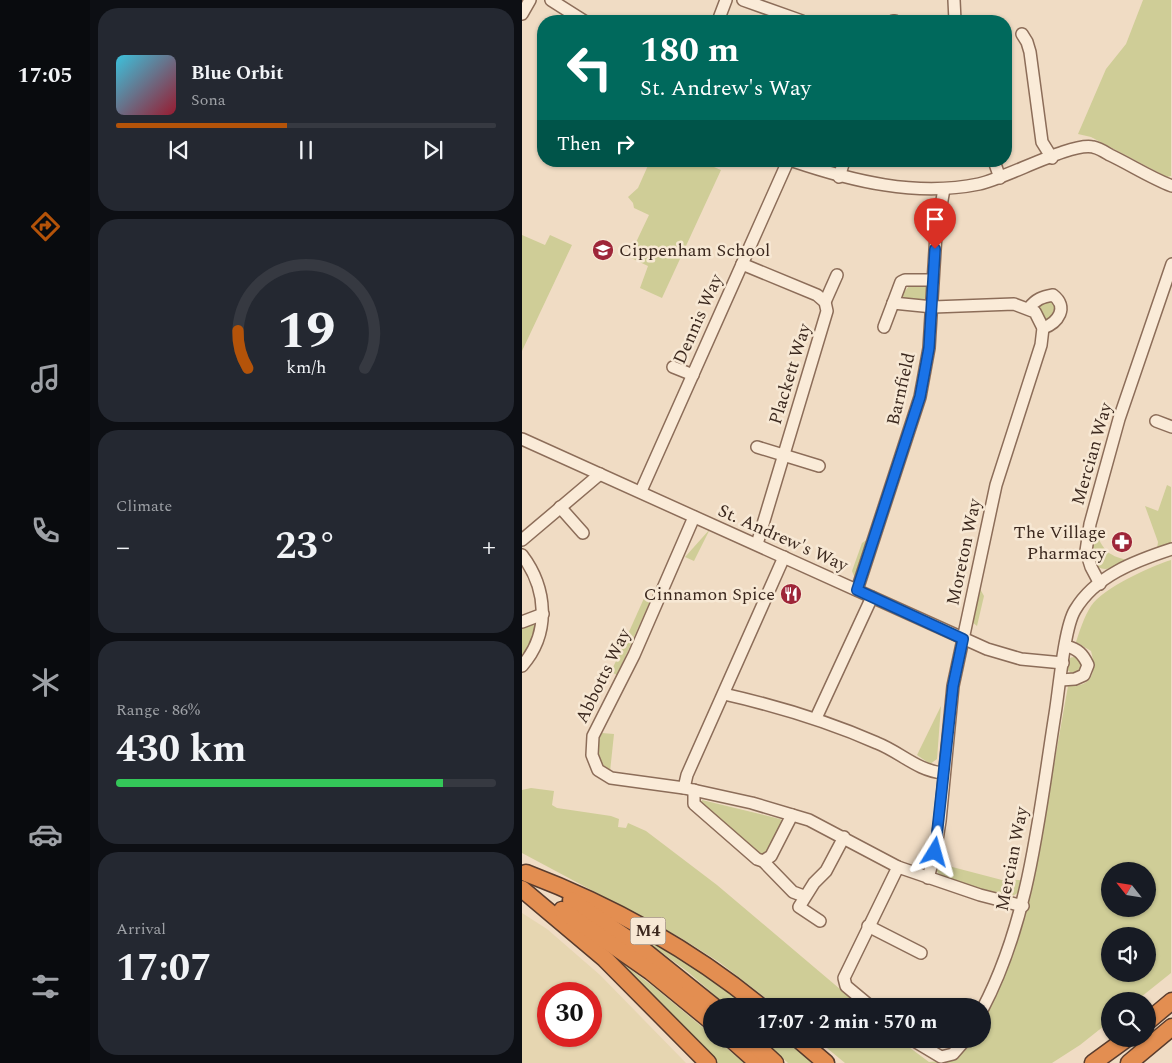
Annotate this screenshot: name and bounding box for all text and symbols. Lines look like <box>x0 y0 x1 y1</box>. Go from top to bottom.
text: 180 m <box>640 24 739 77</box>
icon: left <box>557 35 622 100</box>
text: 17:05 <box>17 59 73 92</box>
text: Blue Orbit <box>191 59 284 88</box>
text: St. Andrew's Way <box>640 72 811 105</box>
text: Sona <box>191 88 226 112</box>
text: Then <box>557 130 601 159</box>
icon: right <box>611 130 639 158</box>
icon: previous <box>165 136 193 164</box>
icon: pause <box>292 136 320 164</box>
icon: next <box>419 136 447 164</box>
pin <box>914 198 956 249</box>
icon: arrive <box>921 205 949 233</box>
icon: directions <box>28 209 63 244</box>
place label: Cippenham School <box>619 237 770 264</box>
school or university icon: Cippenham School <box>591 238 615 262</box>
street label: Dennis Way <box>666 268 730 368</box>
text: 19 <box>277 292 335 371</box>
street label: Plackett Way <box>762 319 819 428</box>
street label: Barnfield <box>880 350 922 428</box>
text: km/h <box>286 354 326 381</box>
icon: music <box>28 361 63 396</box>
street label: Mercian Way <box>1064 398 1120 509</box>
text: Climate <box>116 494 172 518</box>
street label: Moreton Way <box>940 495 989 608</box>
street label: St. Andrew's Way <box>714 497 854 579</box>
icon: phone <box>28 513 63 548</box>
text: 23° <box>275 518 337 576</box>
place label: The Village Pharmacy <box>1014 519 1107 567</box>
text: − <box>116 526 130 569</box>
text: + <box>482 526 496 569</box>
pharmacy icon: The Village Pharmacy <box>1110 530 1134 554</box>
place label: Cinnamon Spice <box>644 581 775 608</box>
restaurant icon: Cinnamon Spice <box>779 582 803 606</box>
street label: Abbotts Way <box>568 623 638 728</box>
icon: climate <box>28 665 63 700</box>
text: Range · 86% <box>116 698 200 722</box>
text: 430 km <box>116 721 247 779</box>
street label: Mercian Way <box>989 803 1036 914</box>
icon: car <box>28 817 63 852</box>
position arrow <box>908 825 960 877</box>
north arrow <box>1101 862 1156 918</box>
map controls <box>1101 862 1156 1047</box>
text: Arrival <box>116 917 166 941</box>
road number: M4 <box>630 918 666 944</box>
button: sound <box>1101 927 1156 982</box>
text: 17:07 <box>116 940 211 998</box>
icon: filters <box>28 969 63 1004</box>
speed limit sign: 30 <box>537 982 602 1047</box>
button: search <box>1101 992 1156 1047</box>
text: 17:07 · 2 min · 570 m <box>757 1008 937 1037</box>

